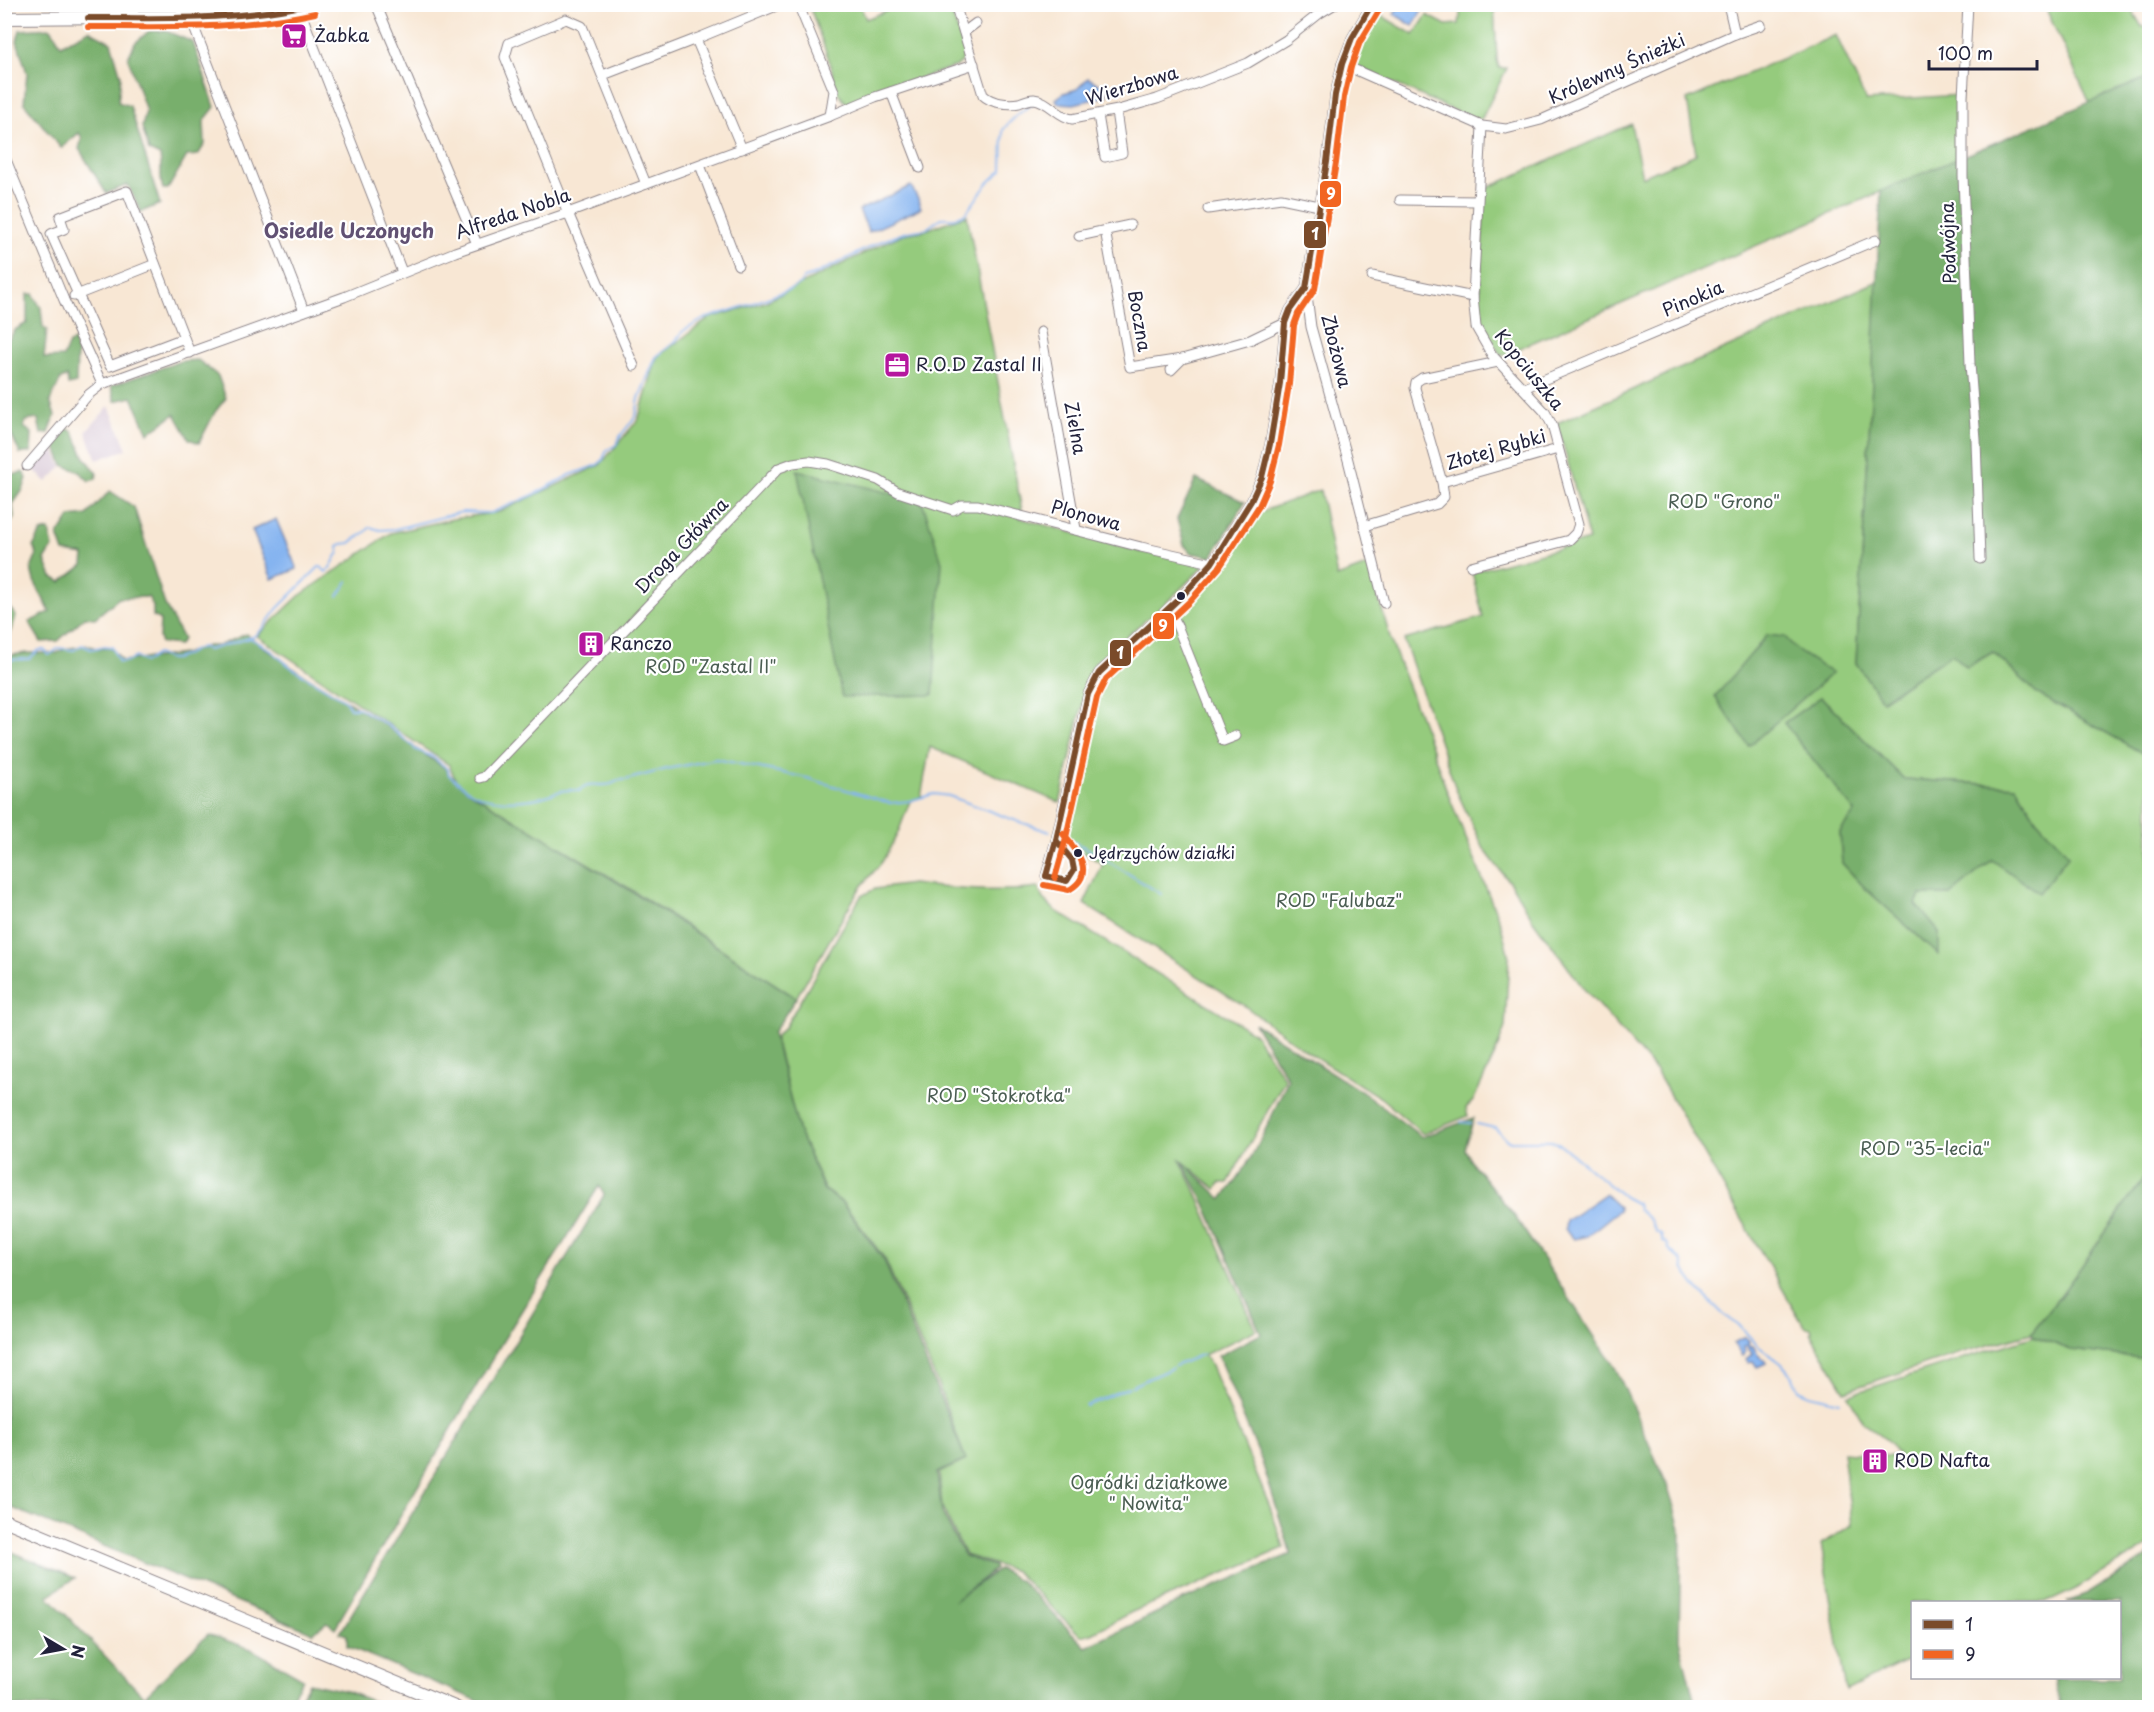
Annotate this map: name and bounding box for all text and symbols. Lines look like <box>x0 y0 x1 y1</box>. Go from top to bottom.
supermarket icon: Żabka <box>279 21 309 51</box>
place label: Żabka <box>314 21 370 48</box>
street label: Królewny Śnieżki <box>1544 25 1689 110</box>
scale bar <box>1929 33 2037 71</box>
text: 100 m <box>1938 39 1993 66</box>
street label: Wierzbowa <box>1082 58 1182 111</box>
street label: Alfreda Nobla <box>451 180 575 245</box>
line badge: 9 <box>1319 180 1342 208</box>
text: 9 <box>1326 181 1336 205</box>
street label: Podwójna <box>1933 201 1962 285</box>
district label: Osiedle Uczonych <box>264 215 434 245</box>
line badge: 1 <box>1303 220 1327 249</box>
text: 1 <box>1311 221 1319 245</box>
street label: Pinokia <box>1658 273 1727 323</box>
street label: Boczna <box>1122 288 1159 354</box>
street label: Zbożowa <box>1315 311 1360 391</box>
street label: Kopciuszka <box>1489 323 1572 416</box>
office icon: R.O.D Zastal II <box>882 350 912 380</box>
place label: R.O.D Zastal II <box>916 350 1042 377</box>
street label: Zielna <box>1059 399 1095 457</box>
street label: Złotej Rybki <box>1442 421 1549 476</box>
park label: ROD "Grono" <box>1668 487 1780 514</box>
street label: Droga Główna <box>628 490 734 599</box>
street label: Plonowa <box>1048 492 1125 537</box>
unlabelled marker <box>1175 590 1187 602</box>
line badge: 9 <box>1152 612 1175 640</box>
text: 9 <box>1158 613 1168 637</box>
building icon: Ranczo <box>576 629 606 659</box>
place label: Ranczo <box>610 629 672 656</box>
line badge: 1 <box>1109 639 1132 667</box>
text: 1 <box>1116 640 1124 664</box>
park label: ROD "Zastal II" <box>645 652 777 679</box>
place label: Jędrzychów działki <box>1089 840 1235 864</box>
marker: Jędrzychów działki <box>1072 847 1084 859</box>
park label: ROD "Falubaz" <box>1276 886 1402 913</box>
park label: ROD "Stokrotka" <box>927 1081 1071 1108</box>
park label: ROD "35-lecia" <box>1860 1134 1990 1161</box>
building icon: ROD Nafta <box>1860 1446 1890 1476</box>
place label: ROD Nafta <box>1894 1446 1991 1473</box>
park label: Ogródki działkowe " Nowita" <box>1070 1468 1228 1516</box>
legend <box>1911 1601 2121 1679</box>
text: 1 <box>1965 1610 1973 1637</box>
north arrow <box>33 1619 93 1679</box>
text: 9 <box>1965 1640 1976 1667</box>
text: N <box>66 1643 92 1660</box>

